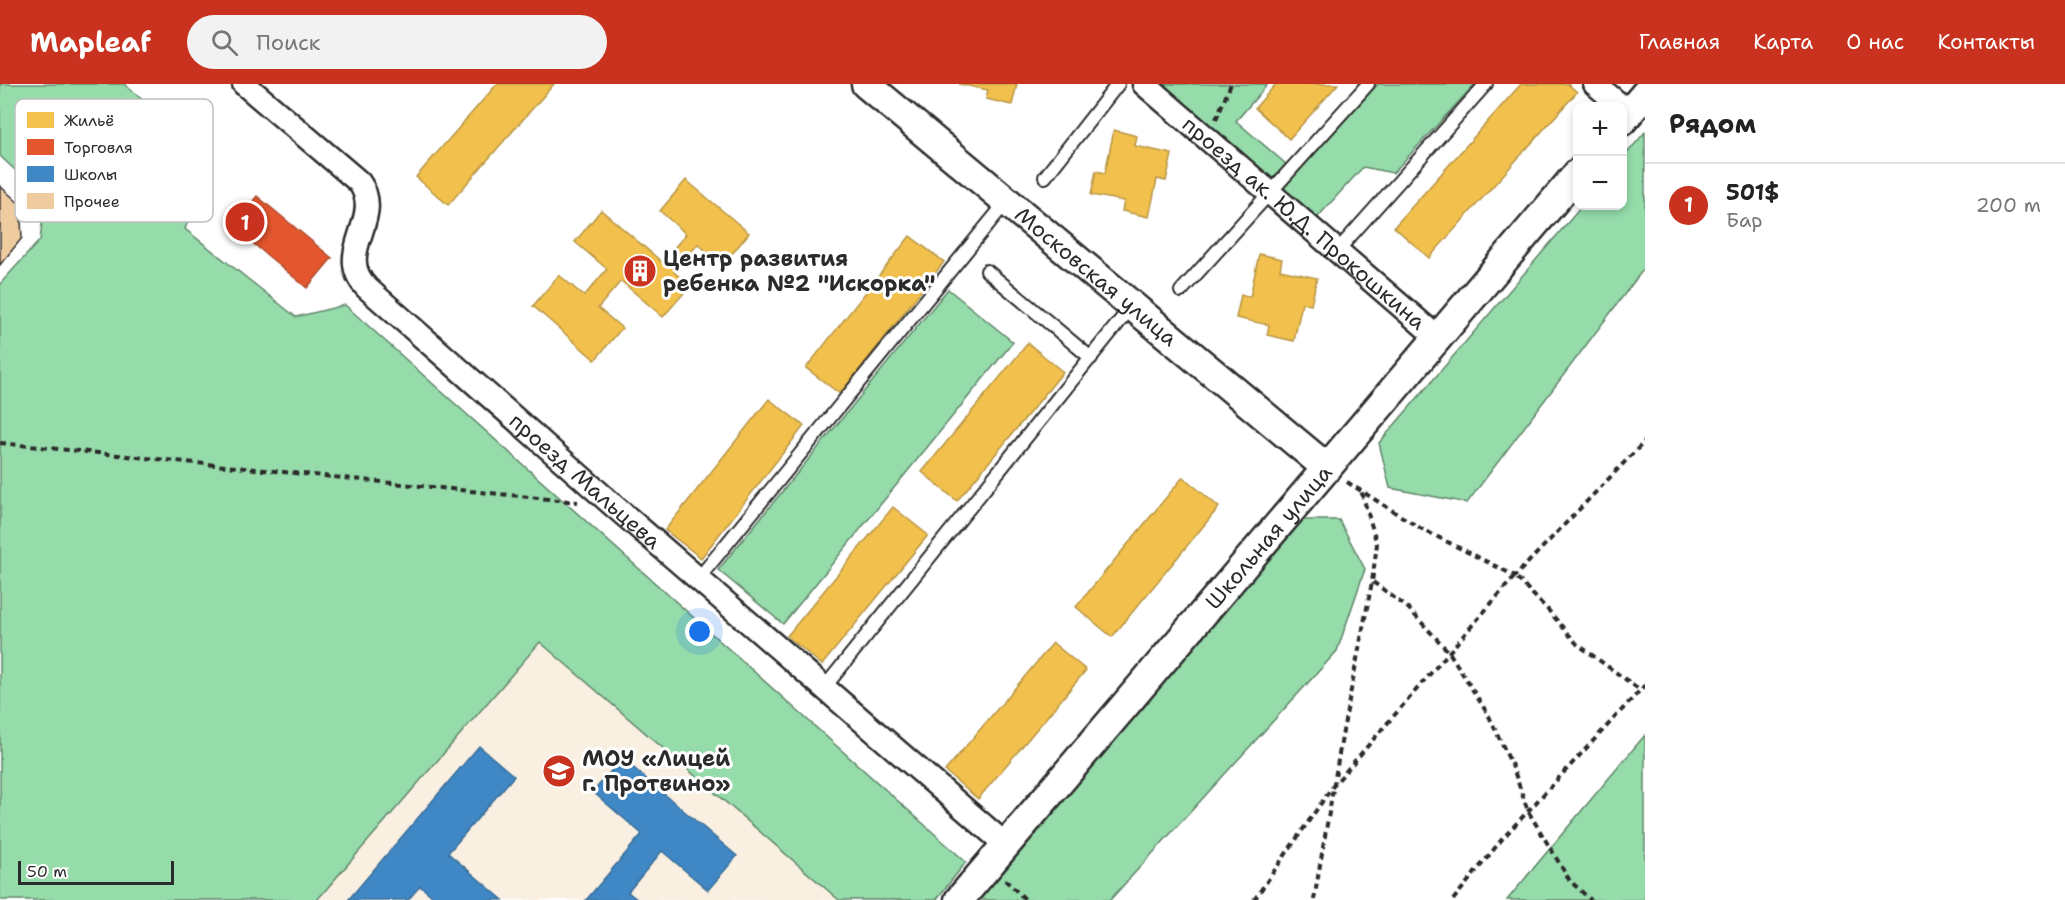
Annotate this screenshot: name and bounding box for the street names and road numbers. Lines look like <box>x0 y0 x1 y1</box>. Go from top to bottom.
street label: проезд ак. Ю.Д. Прокошкина <box>1177 109 1432 336</box>
street label: Московская улица <box>1009 200 1184 352</box>
street label: проезд Мальцева <box>504 406 668 555</box>
street label: Школьная улица <box>1198 458 1338 615</box>

